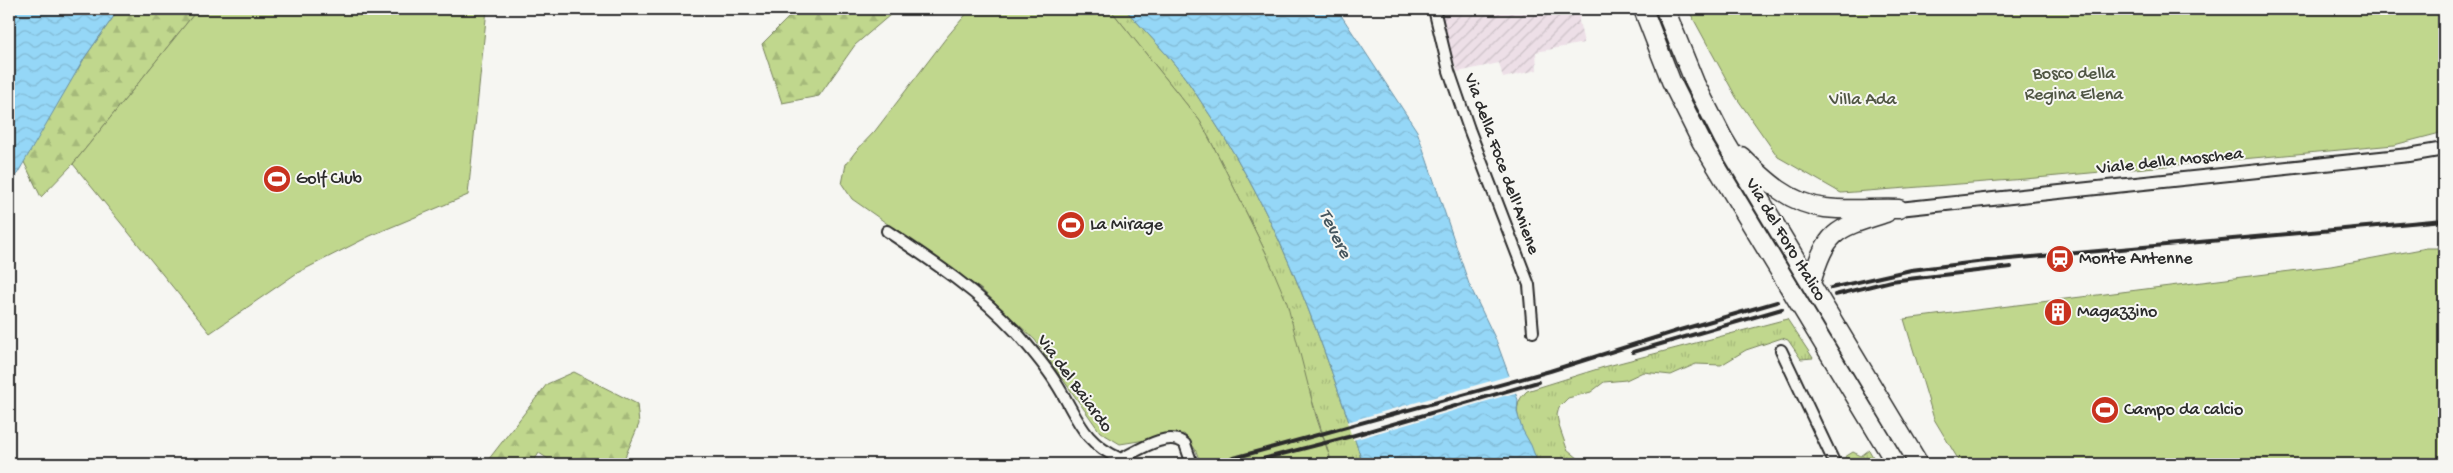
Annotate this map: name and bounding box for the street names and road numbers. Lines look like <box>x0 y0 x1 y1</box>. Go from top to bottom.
street label: Via della Foce dell'Aniene <box>1458 70 1544 258</box>
street label: Viale della Moschea <box>2095 144 2245 180</box>
street label: Via del Foro Italico <box>1739 174 1830 305</box>
street label: Via del Baiardo <box>1031 330 1116 437</box>

